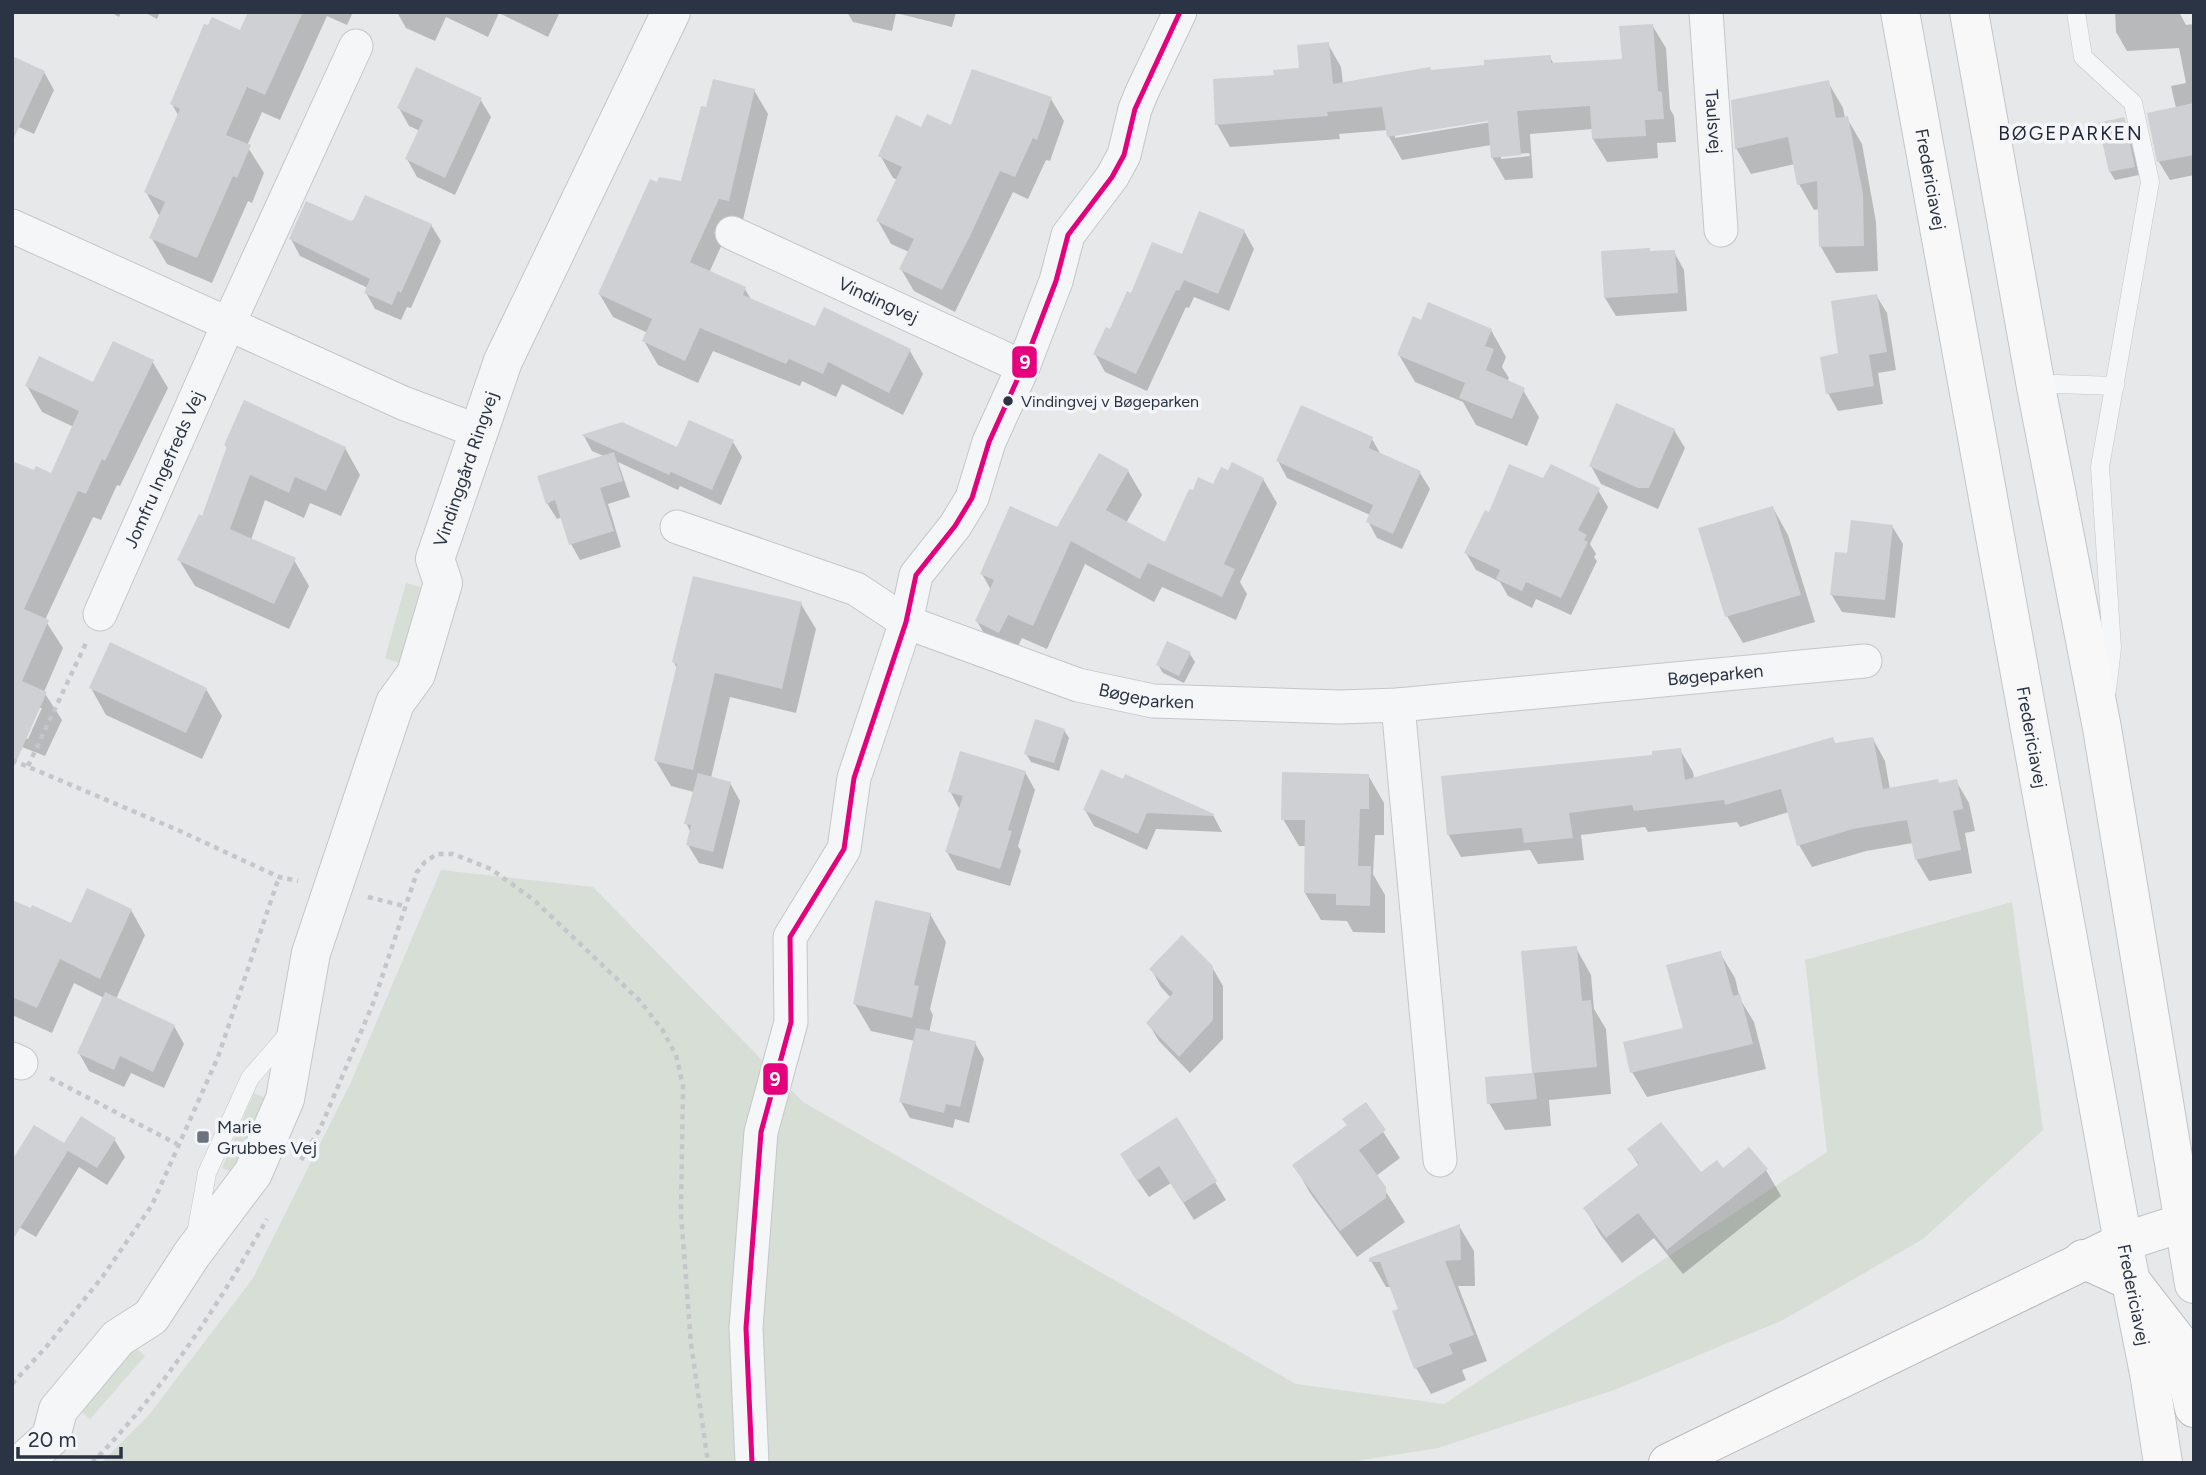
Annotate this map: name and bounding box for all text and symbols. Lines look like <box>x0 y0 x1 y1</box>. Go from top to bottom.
street label: Taulsvej <box>1700 89 1727 155</box>
district label: BØGEPARKEN <box>1998 122 2144 145</box>
street label: Fredericiavej <box>1910 127 1950 232</box>
street label: Vindingvej <box>835 272 922 328</box>
line badge: 9 <box>1011 345 1038 379</box>
text: 9 <box>1019 351 1031 374</box>
street label: Jomfru Ingefreds Vej <box>119 387 208 552</box>
street label: Vindinggård Ringvej <box>429 388 503 550</box>
place label: Vindingvej v Bøgeparken <box>1021 392 1199 411</box>
marker: Vindingvej v Bøgeparken <box>1001 394 1015 408</box>
street label: Bøgeparken <box>1666 660 1764 691</box>
street label: Bøgeparken <box>1097 679 1194 713</box>
street label: Fredericiavej <box>2011 685 2051 790</box>
line badge: 9 <box>762 1062 789 1096</box>
text: 9 <box>769 1068 781 1091</box>
place label: Marie Grubbes Vej <box>217 1116 317 1159</box>
marker: Marie Grubbes Vej <box>195 1129 211 1145</box>
street label: Fredericiavej <box>2113 1242 2154 1348</box>
scale bar <box>18 1416 121 1460</box>
text: 20 m <box>28 1427 76 1452</box>

